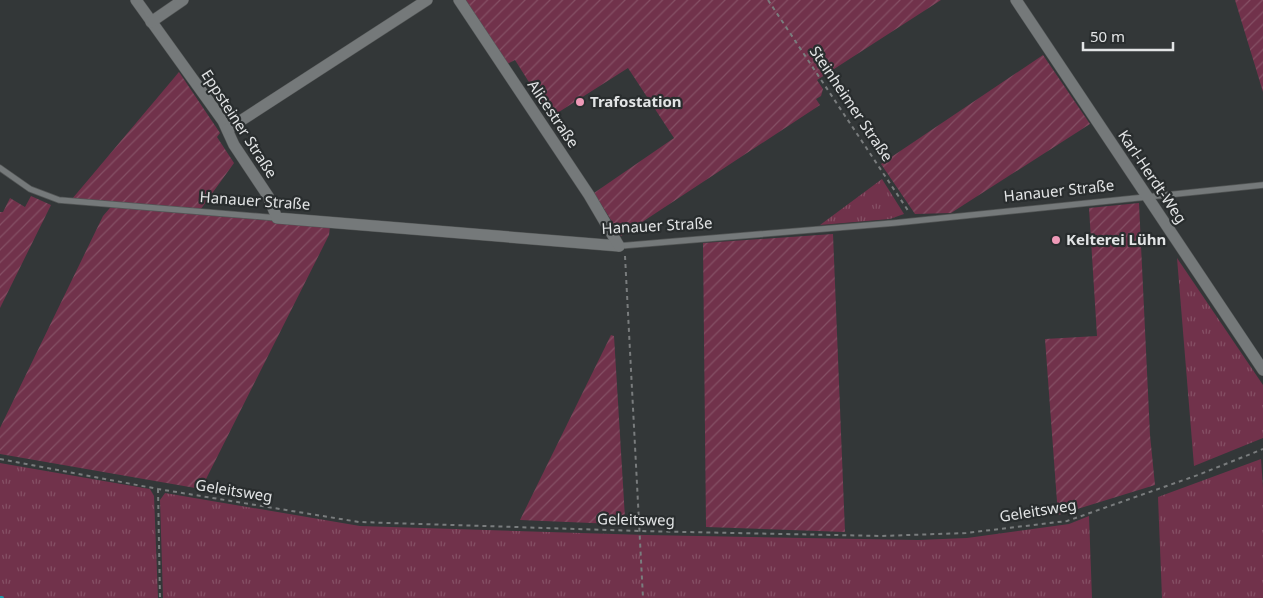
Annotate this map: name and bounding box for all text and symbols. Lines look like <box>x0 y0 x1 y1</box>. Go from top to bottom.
scale bar <box>1083 20 1173 52</box>
text: 50 m <box>1090 26 1125 46</box>
street label: Steinheimer Straße <box>806 42 898 165</box>
street label: Eppsteiner Straße <box>197 65 282 182</box>
street label: Alicestraße <box>524 76 584 151</box>
place label: Trafostation <box>590 91 682 111</box>
marker: Trafostation <box>574 96 586 108</box>
street label: Karl-Herdt-Weg <box>1114 126 1192 227</box>
street label: Hanauer Straße <box>1003 174 1115 206</box>
street label: Hanauer Straße <box>199 186 311 214</box>
street label: Hanauer Straße <box>601 212 713 238</box>
place label: Kelterei Lühn <box>1066 229 1166 249</box>
marker: Kelterei Lühn <box>1050 234 1062 246</box>
street label: Geleitsweg <box>194 474 274 506</box>
street label: Geleitsweg <box>998 494 1078 526</box>
street label: Geleitsweg <box>597 508 675 530</box>

